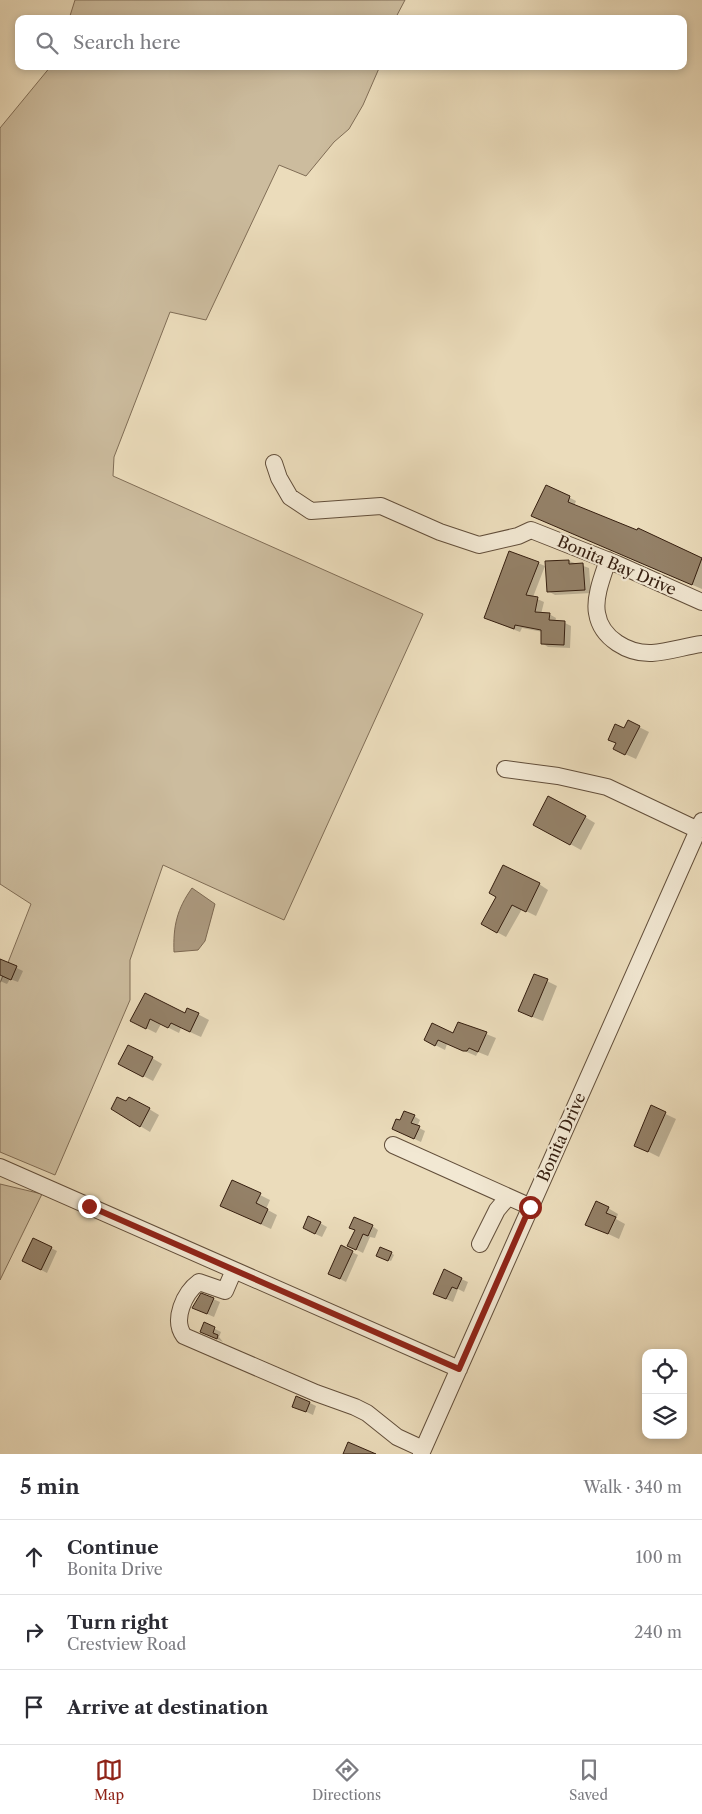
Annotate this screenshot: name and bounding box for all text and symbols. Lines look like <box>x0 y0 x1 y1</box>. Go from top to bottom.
search box <box>15 15 687 70</box>
icon: search <box>33 29 61 57</box>
text: Search here <box>73 31 181 54</box>
street label: Bonita Bay Drive <box>554 531 680 599</box>
street label: Bonita Drive <box>532 1089 590 1185</box>
route end <box>78 1195 101 1218</box>
route start <box>519 1196 542 1219</box>
map controls <box>642 1349 687 1439</box>
button: locate <box>642 1349 687 1394</box>
button: layers <box>642 1394 687 1439</box>
text: 5 min <box>20 1474 80 1499</box>
text: Walk · 340 m <box>583 1477 682 1497</box>
text: Continue <box>67 1536 159 1559</box>
icon: ahead <box>20 1543 48 1571</box>
text: 100 m <box>636 1547 682 1567</box>
text: Bonita Drive <box>67 1559 163 1579</box>
text: Turn right <box>67 1611 168 1634</box>
icon: right <box>20 1618 48 1646</box>
text: 240 m <box>634 1622 682 1642</box>
text: Crestview Road <box>67 1634 186 1654</box>
icon: arrive <box>20 1693 48 1721</box>
text: Arrive at destination <box>67 1696 268 1719</box>
tab: Map <box>94 1756 124 1804</box>
tab: Directions <box>312 1756 381 1804</box>
tab: Saved <box>569 1756 608 1804</box>

